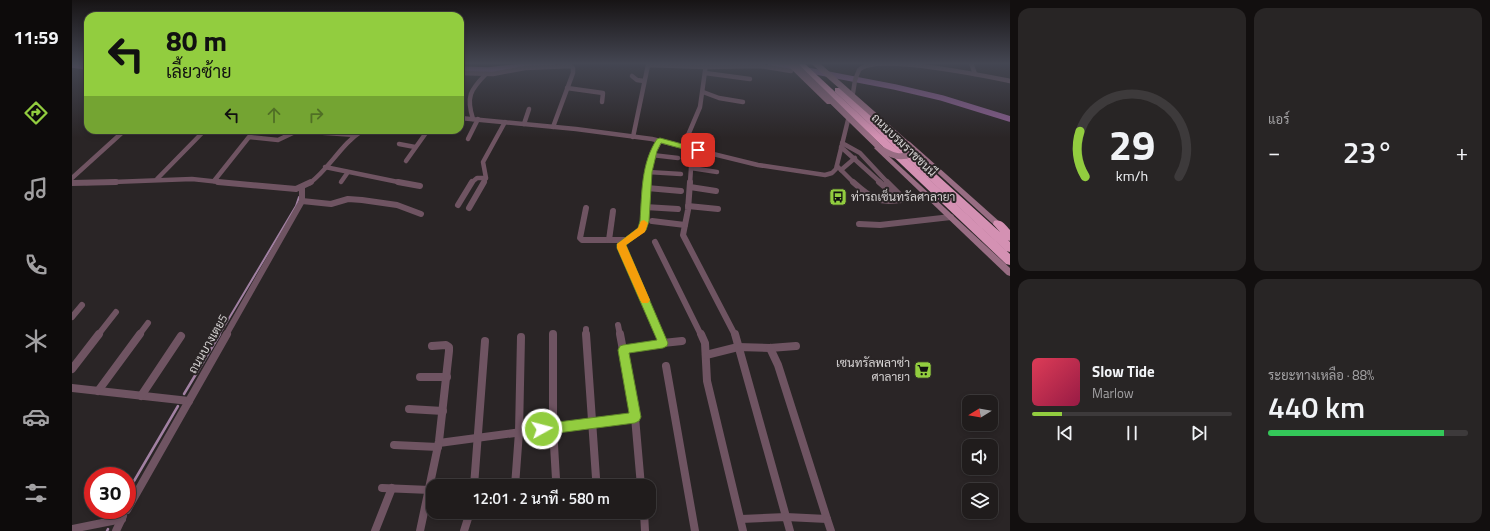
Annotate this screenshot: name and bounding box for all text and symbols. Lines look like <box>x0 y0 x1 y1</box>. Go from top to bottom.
text: 80 m <box>166 19 227 62</box>
text: 11:59 <box>14 24 58 51</box>
icon: left <box>100 28 152 80</box>
text: เลี้ยวซ้าย <box>166 58 232 85</box>
icon: directions <box>22 99 50 127</box>
icon: left <box>221 104 243 126</box>
icon: ahead <box>263 104 285 126</box>
icon: right <box>305 104 327 126</box>
street label: ถนนบรมราชชนนี <box>867 108 942 181</box>
text: แอร์ <box>1268 109 1289 129</box>
text: 29 <box>1109 113 1155 176</box>
text: 23° <box>1343 129 1393 175</box>
pin <box>681 133 715 167</box>
text: − <box>1268 135 1280 169</box>
text: + <box>1456 135 1468 169</box>
icon: arrive <box>687 139 709 161</box>
text: km/h <box>1116 165 1148 187</box>
icon: music <box>22 175 50 203</box>
bus stop icon: ท่ารถเซ็นทรัลศาลายา <box>828 187 848 207</box>
place label: ท่ารถเซ็นทรัลศาลายา <box>851 187 955 206</box>
icon: phone <box>22 251 50 279</box>
street label: ถนนบางเตย5 <box>183 310 232 377</box>
icon: climate <box>22 327 50 355</box>
place label: เซนทรัลพลาซ่า ศาลายา <box>836 353 910 386</box>
supermarket icon: เซนทรัลพลาซ่า ศาลายา <box>913 360 933 380</box>
text: Slow Tide <box>1092 360 1155 383</box>
text: ระยะทางเหลือ · 88% <box>1268 365 1374 385</box>
text: Marlow <box>1092 383 1134 403</box>
text: 440 km <box>1268 384 1365 430</box>
north arrow <box>962 395 998 431</box>
map controls <box>962 395 998 519</box>
icon: car <box>22 403 50 431</box>
position arrow <box>521 408 563 450</box>
icon: previous <box>1054 422 1076 444</box>
icon: pause <box>1121 422 1143 444</box>
icon: next <box>1188 422 1210 444</box>
button: sound <box>962 439 998 475</box>
speed limit sign: 30 <box>84 467 136 519</box>
icon: filters <box>22 479 50 507</box>
button: layers <box>962 483 998 519</box>
text: 12:01 · 2 นาที · 580 m <box>472 487 610 510</box>

